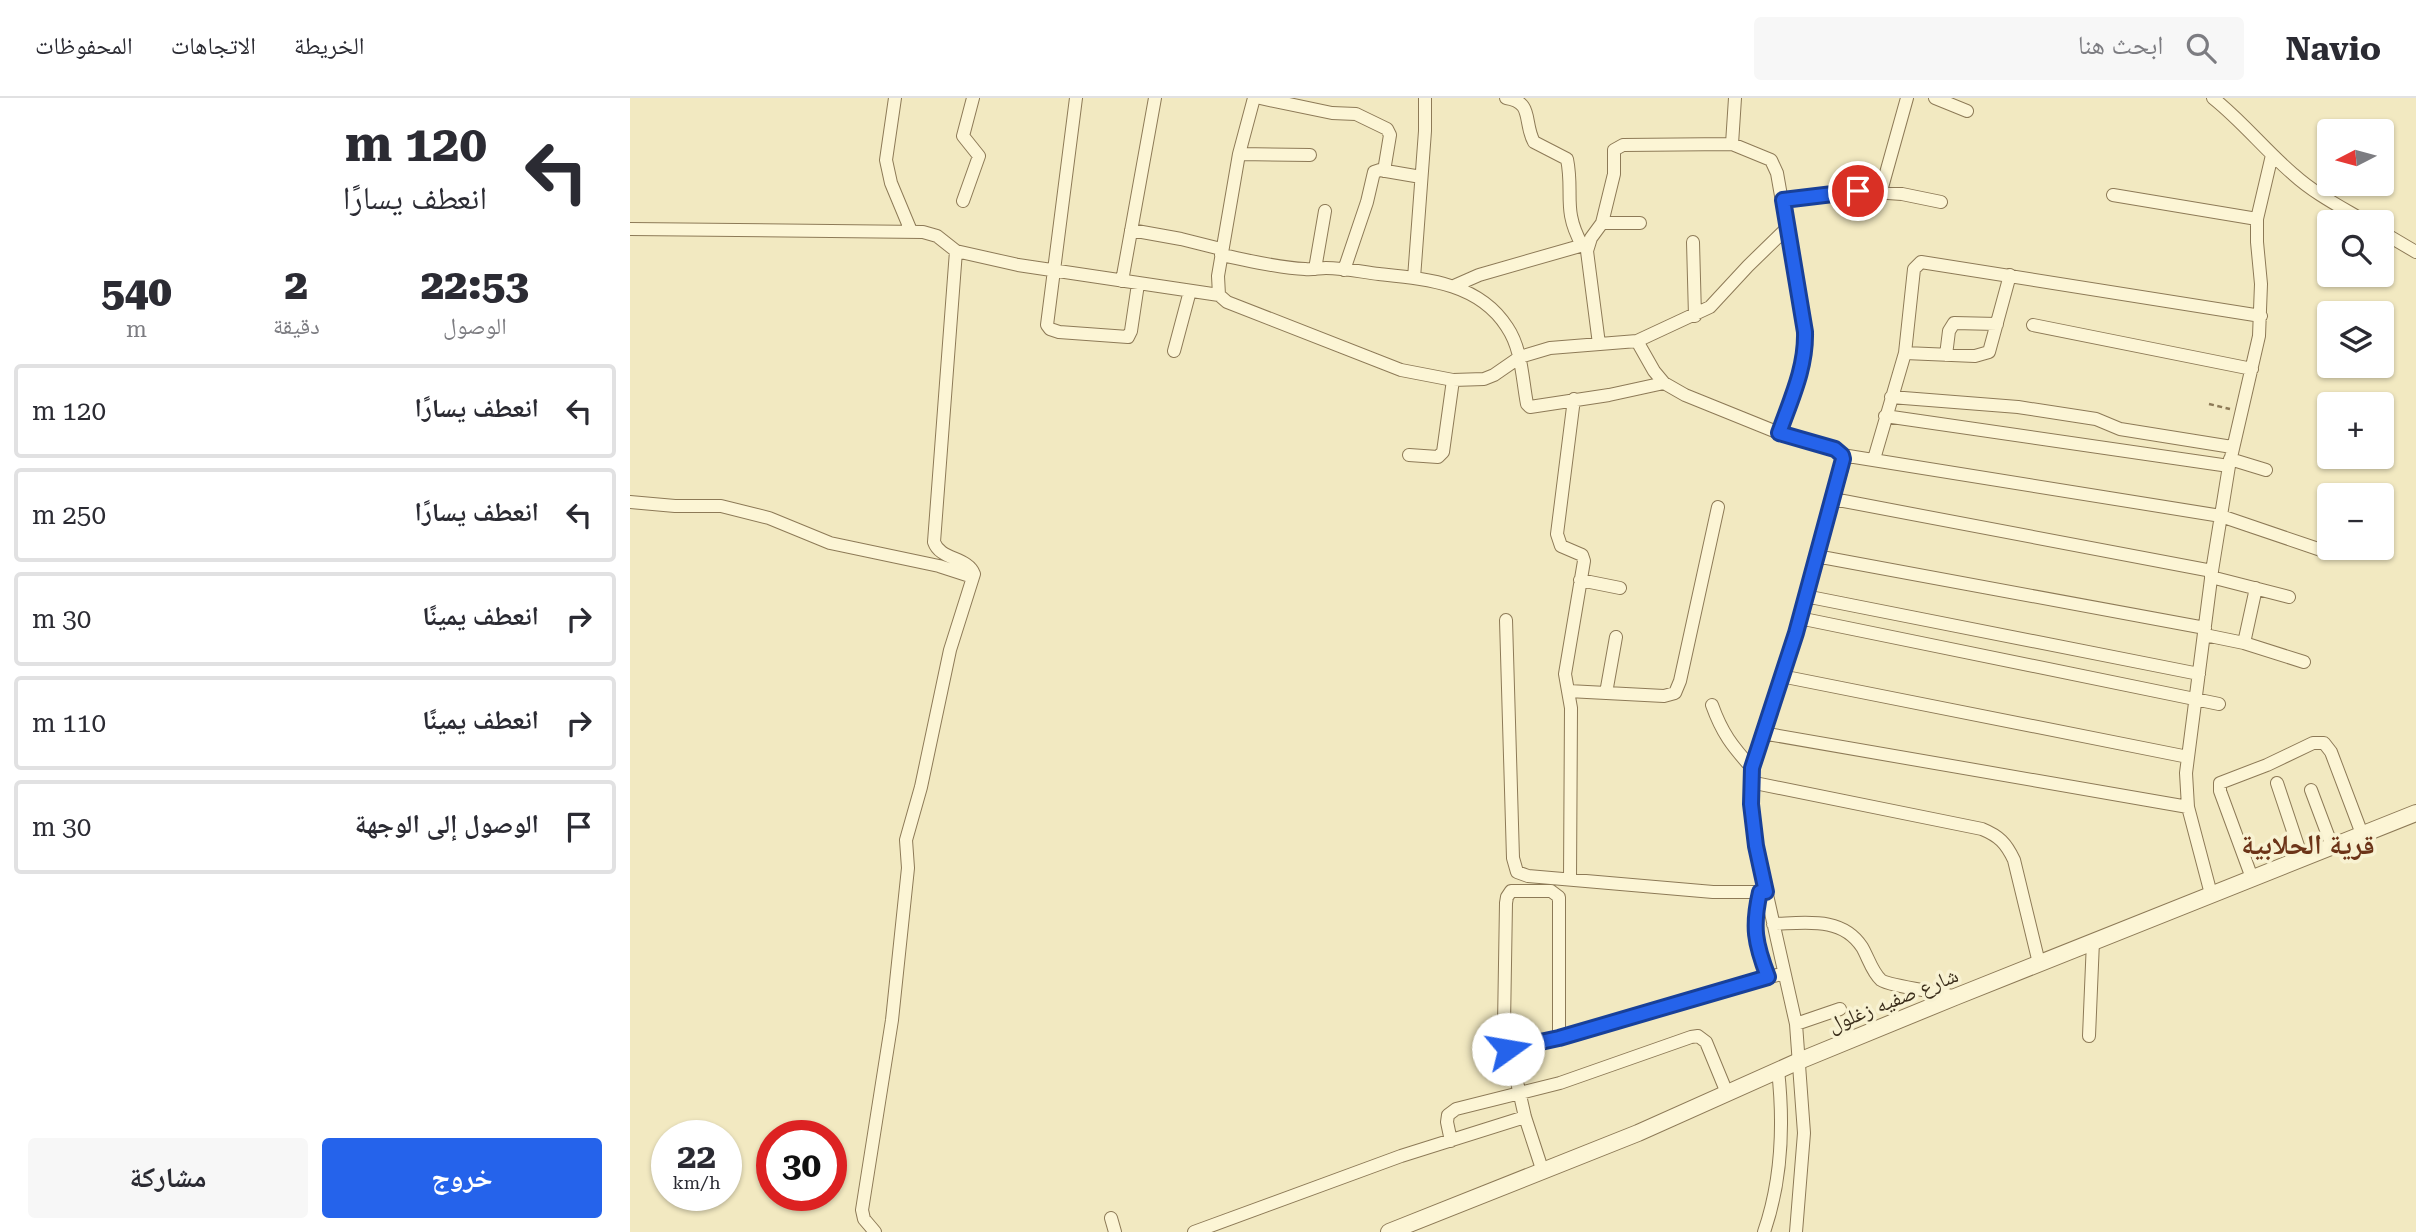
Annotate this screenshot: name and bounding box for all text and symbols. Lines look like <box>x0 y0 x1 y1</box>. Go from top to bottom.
search box <box>1754 17 2244 80</box>
icon: search <box>2182 29 2220 67</box>
text: Navio <box>2286 29 2381 68</box>
text: ابحث هنا <box>2078 30 2164 60</box>
text: المحفوظات <box>35 32 133 60</box>
text: الاتجاهات <box>171 32 256 60</box>
text: الخريطة <box>294 32 365 60</box>
text: 120 m <box>345 116 487 173</box>
north arrow <box>2317 119 2394 196</box>
map controls <box>2317 119 2394 560</box>
icon: left <box>511 126 602 217</box>
pin <box>1828 161 1888 221</box>
icon: arrive <box>1839 172 1877 210</box>
text: انعطف يسارًا <box>343 179 487 217</box>
button: search <box>2317 210 2394 287</box>
text: 2 <box>285 260 308 309</box>
text: 22:53 <box>421 260 529 309</box>
text: 540 <box>101 267 172 316</box>
button: layers <box>2317 301 2394 378</box>
text: دقيقة <box>273 313 320 340</box>
text: الوصول <box>443 313 507 340</box>
text: m <box>126 316 147 343</box>
icon: left <box>560 392 598 430</box>
button: + <box>2317 392 2394 469</box>
text: انعطف يسارًا <box>415 393 539 423</box>
text: 120 m <box>32 396 106 426</box>
button: − <box>2317 483 2394 560</box>
icon: left <box>560 496 598 534</box>
text: انعطف يسارًا <box>415 497 539 527</box>
text: 250 m <box>32 500 106 530</box>
icon: right <box>560 600 598 638</box>
text: انعطف يمينًا <box>422 601 539 631</box>
text: 30 m <box>32 604 91 634</box>
icon: right <box>560 704 598 742</box>
text: انعطف يمينًا <box>422 705 539 735</box>
text: 110 m <box>32 708 106 738</box>
icon: arrive <box>560 808 598 846</box>
text: الوصول إلى الوجهة <box>355 809 539 839</box>
text: 30 m <box>32 812 91 842</box>
district label: قرية الحلابية <box>2241 828 2375 861</box>
street label: شارع صفيه زغلول <box>1824 963 1962 1038</box>
position arrow <box>1471 1012 1545 1086</box>
speed limit sign: 30 <box>756 1120 847 1211</box>
text: 22 <box>677 1136 716 1177</box>
button: مشاركة <box>28 1138 308 1218</box>
button: خروج <box>322 1138 602 1218</box>
text: km/h <box>672 1172 721 1193</box>

